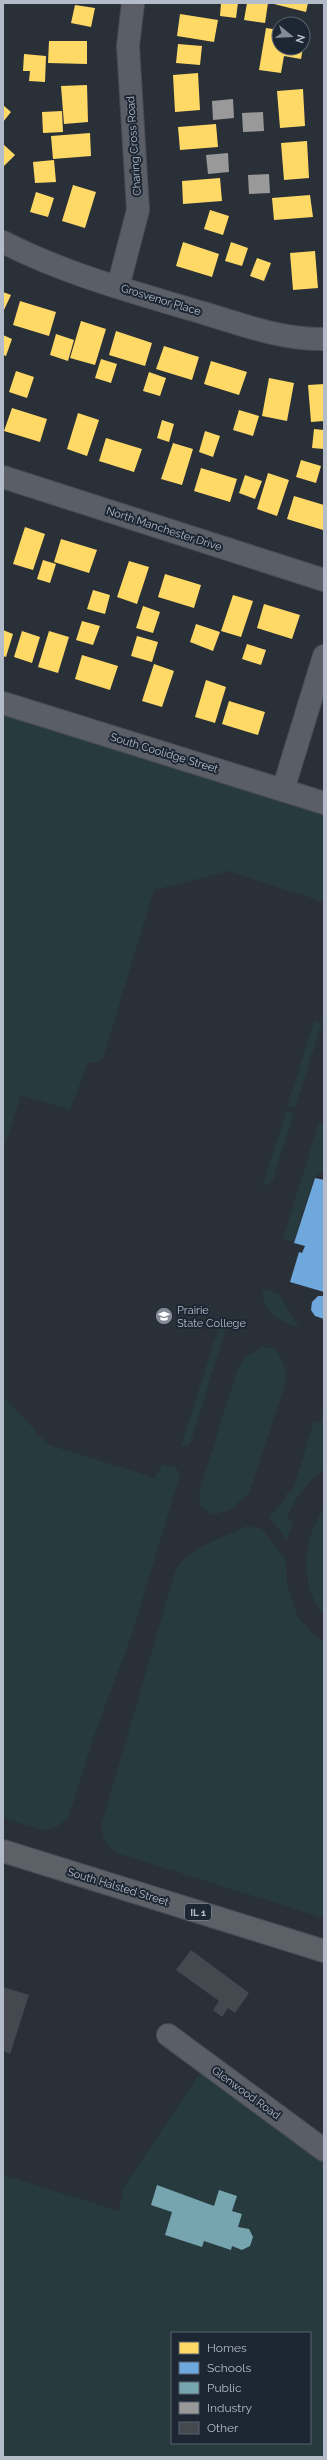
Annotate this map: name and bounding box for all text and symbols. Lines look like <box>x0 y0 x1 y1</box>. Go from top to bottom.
north arrow <box>271 16 311 56</box>
text: N <box>293 33 308 45</box>
street label: Charing Cross Road <box>124 96 144 196</box>
street label: Grosvenor Place <box>119 282 203 319</box>
street label: North Manchester Drive <box>105 504 224 554</box>
street label: South Coolidge Street <box>109 730 220 776</box>
place label: Prairie State College <box>177 1304 246 1330</box>
school or university icon: Prairie State College <box>154 1306 174 1326</box>
street label: South Halsted Street <box>66 1865 171 1909</box>
road number: IL 1 <box>185 1904 211 1920</box>
street label: Glenwood Road <box>209 2064 283 2122</box>
legend <box>171 2332 311 2444</box>
text: Homes <box>207 2341 247 2355</box>
text: Schools <box>207 2361 251 2375</box>
text: Public <box>207 2381 242 2395</box>
text: Industry <box>207 2401 253 2415</box>
text: Other <box>207 2421 239 2435</box>

